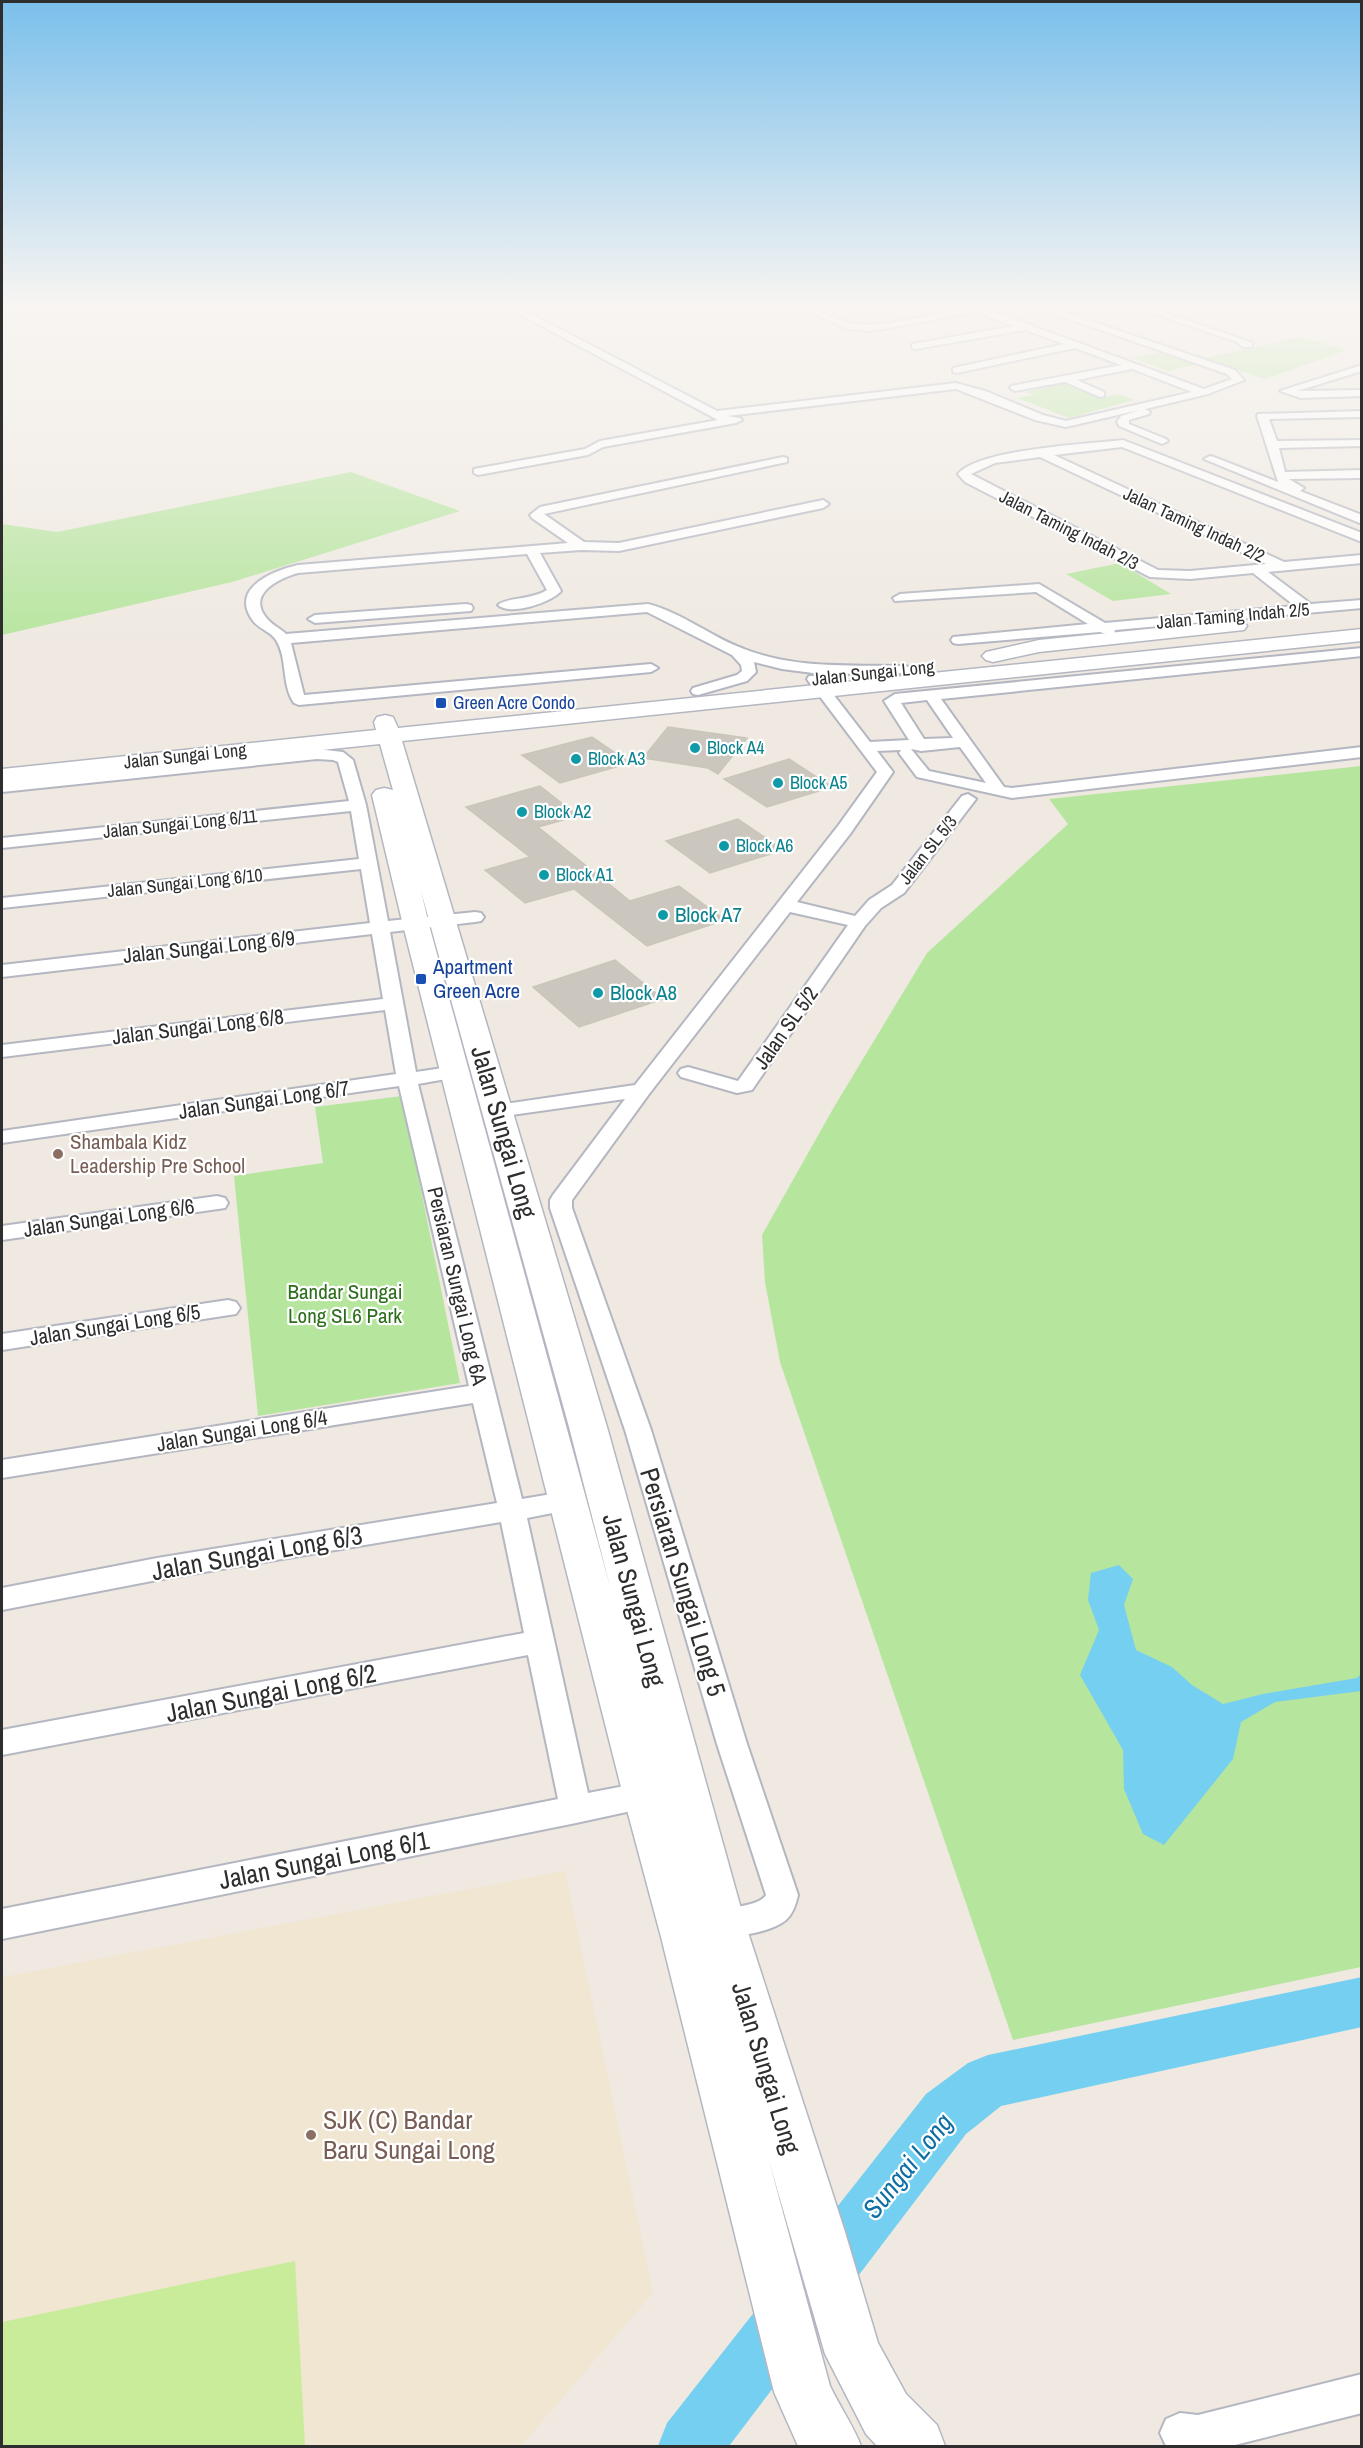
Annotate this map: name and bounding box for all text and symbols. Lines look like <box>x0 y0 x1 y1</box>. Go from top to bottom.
street label: Jalan Taming Indah 2/2 <box>1119 481 1269 568</box>
street label: Jalan Taming Indah 2/3 <box>995 484 1143 576</box>
street label: Jalan Taming Indah 2/5 <box>1155 596 1311 635</box>
street label: Jalan Sungai Long <box>810 654 936 691</box>
place label: Green Acre Condo <box>453 690 575 715</box>
marker: Green Acre Condo <box>434 696 448 710</box>
place label: Block A4 <box>707 735 764 760</box>
street label: Jalan Sungai Long <box>122 737 248 774</box>
marker: Block A4 <box>688 741 702 755</box>
place label: Block A3 <box>588 746 645 771</box>
marker: Block A3 <box>569 752 583 766</box>
place label: Block A5 <box>790 770 847 795</box>
marker: Block A5 <box>771 776 785 790</box>
place label: Block A2 <box>534 799 591 824</box>
street label: Jalan Sungai Long 6/11 <box>102 803 259 844</box>
marker: Block A2 <box>515 805 529 819</box>
street label: Jalan SL 5/3 <box>893 810 963 890</box>
place label: Block A6 <box>736 833 793 858</box>
marker: Block A6 <box>717 839 731 853</box>
street label: Jalan Sungai Long 6/10 <box>106 862 264 903</box>
place label: Block A1 <box>556 862 614 887</box>
marker: Block A1 <box>537 868 551 882</box>
place label: Block A7 <box>675 900 742 929</box>
marker: Block A7 <box>656 908 670 922</box>
street label: Jalan Sungai Long 6/9 <box>122 923 296 970</box>
place label: Apartment Green Acre <box>432 952 520 1005</box>
marker: Apartment Green Acre <box>414 972 428 986</box>
place label: Block A8 <box>610 978 677 1007</box>
street label: Jalan SL 5/2 <box>746 980 825 1075</box>
marker: Block A8 <box>591 986 605 1000</box>
street label: Jalan Sungai Long 6/8 <box>111 1002 285 1051</box>
street label: Jalan Sungai Long <box>463 1042 546 1222</box>
street label: Jalan Sungai Long 6/7 <box>177 1073 351 1126</box>
place label: Shambala Kidz Leadership Pre School <box>70 1127 245 1180</box>
marker: Shambala Kidz Leadership Pre School <box>51 1147 65 1161</box>
street label: Persiaran Sungai Long 6A <box>421 1184 495 1389</box>
street label: Jalan Sungai Long 6/6 <box>22 1191 196 1244</box>
park label: Bandar Sungai Long SL6 Park <box>288 1277 402 1330</box>
street label: Jalan Sungai Long 6/5 <box>28 1297 202 1352</box>
street label: Jalan Sungai Long 6/4 <box>155 1403 330 1458</box>
street label: Persiaran Sungai Long 5 <box>632 1463 735 1700</box>
street label: Jalan Sungai Long <box>595 1509 674 1690</box>
street label: Jalan Sungai Long 6/3 <box>149 1517 365 1588</box>
street label: Jalan Sungai Long 6/2 <box>163 1655 379 1730</box>
street label: Jalan Sungai Long 6/1 <box>216 1822 432 1897</box>
street label: Jalan Sungai Long <box>724 1978 809 2158</box>
place label: SJK (C) Bandar Baru Sungai Long <box>323 2102 495 2167</box>
water label: Sungai Long <box>854 2105 961 2225</box>
marker: SJK (C) Bandar Baru Sungai Long <box>304 2128 318 2142</box>

